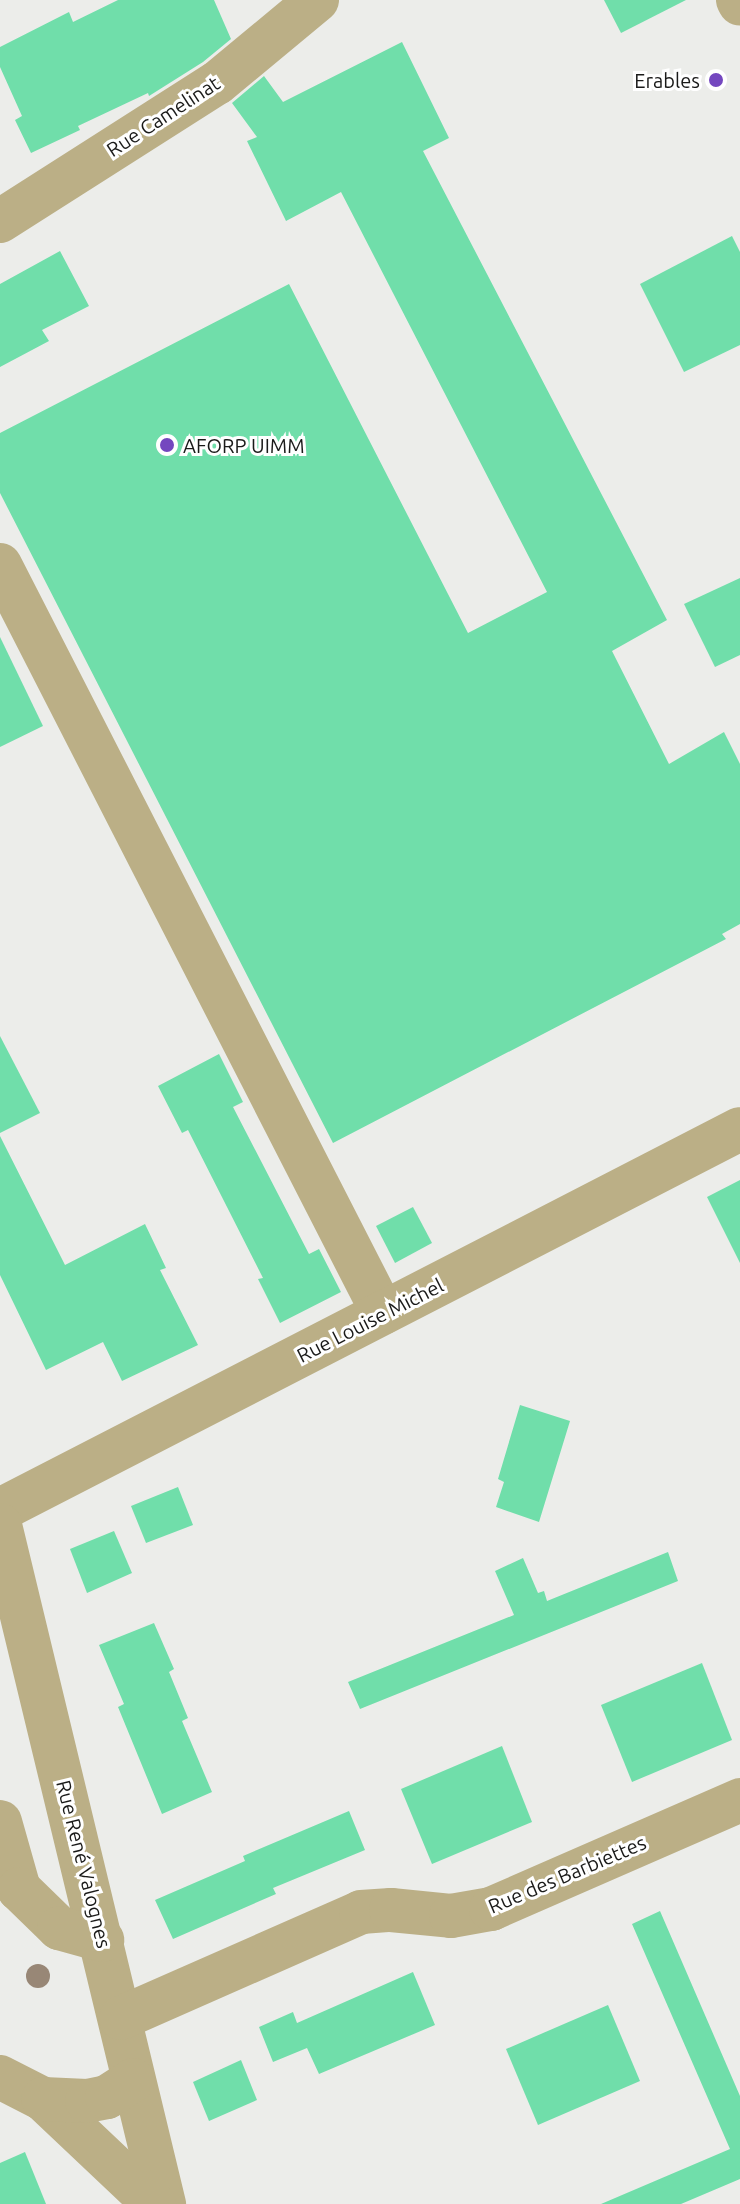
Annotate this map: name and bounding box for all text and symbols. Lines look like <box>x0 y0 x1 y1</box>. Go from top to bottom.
place label: Erables <box>634 68 700 92</box>
street label: Rue Camelinat <box>102 71 224 161</box>
marker: Erables <box>707 71 725 89</box>
place label: AFORP UIMM <box>183 433 305 457</box>
marker: AFORP UIMM <box>158 436 176 454</box>
street label: Rue Louise Michel <box>293 1273 447 1367</box>
street label: Rue René Valognes <box>52 1778 116 1950</box>
street label: Rue des Barbiettes <box>485 1830 649 1918</box>

